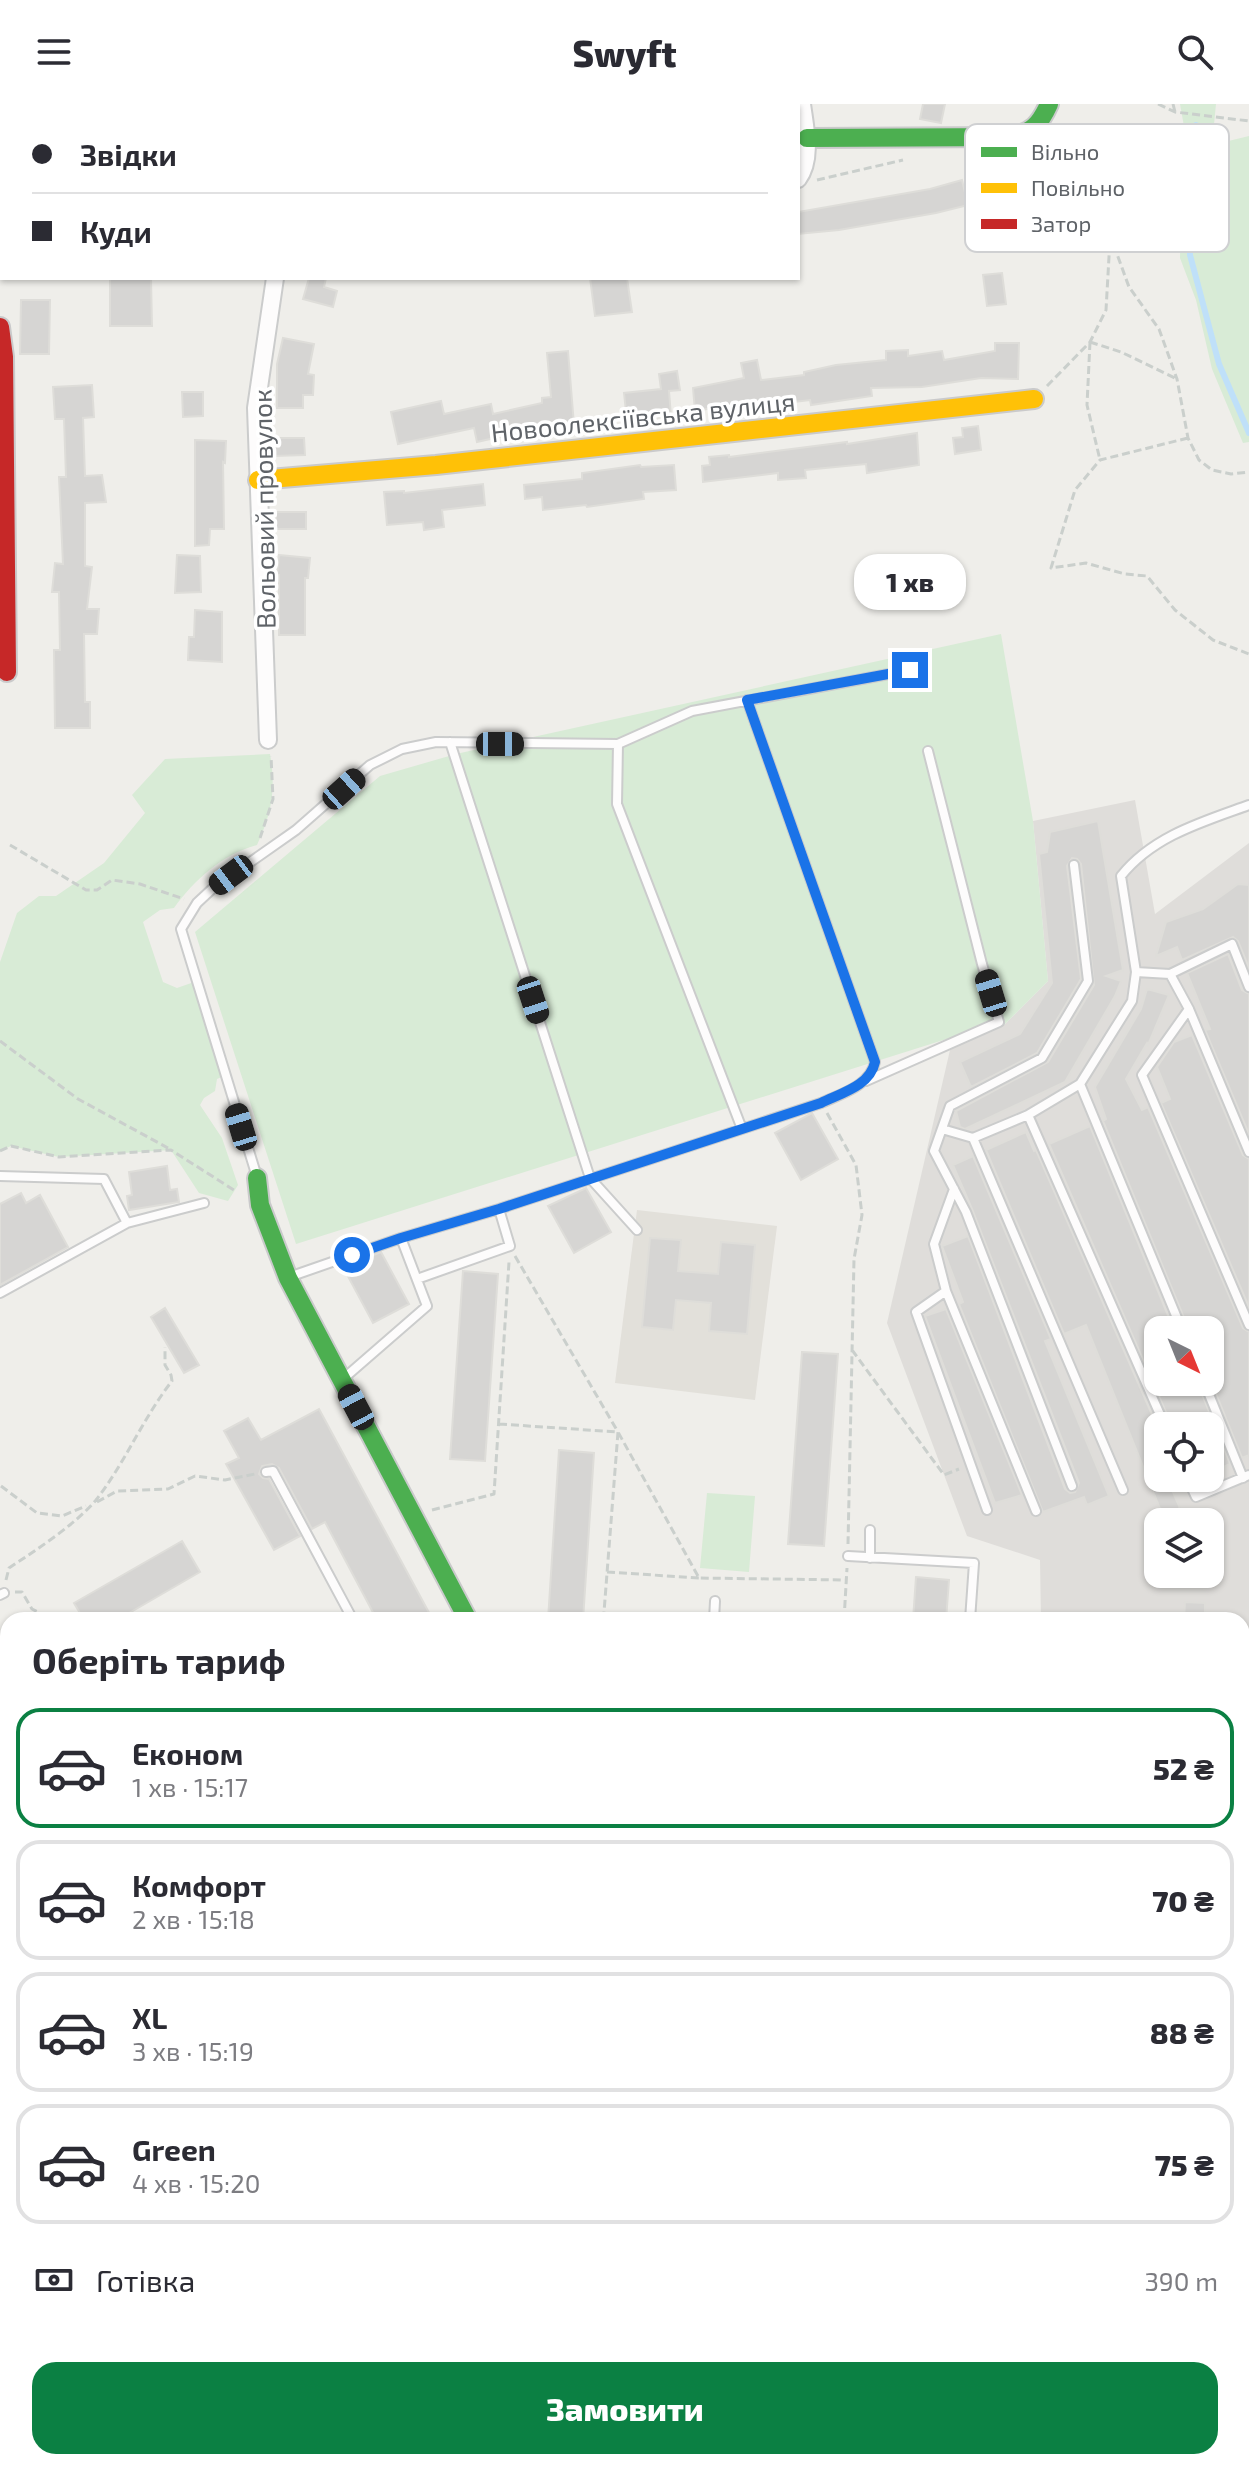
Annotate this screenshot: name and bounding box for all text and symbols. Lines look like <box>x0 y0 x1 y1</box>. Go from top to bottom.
icon: menu <box>32 30 76 74</box>
icon: search <box>1173 30 1217 74</box>
text: Swyft <box>573 31 676 74</box>
legend <box>965 124 1229 252</box>
text: Звідки <box>80 136 177 172</box>
text: Вільно <box>1031 138 1099 164</box>
text: Повільно <box>1031 174 1125 200</box>
text: Затор <box>1031 210 1091 236</box>
text: Куди <box>80 213 152 249</box>
street label: Новоолексіївська вулиця <box>489 385 797 448</box>
street label: Вольовий провулок <box>245 389 282 629</box>
callout: 1 хв <box>854 554 966 610</box>
text: 1 хв <box>886 566 934 597</box>
route end <box>892 652 928 688</box>
car <box>476 732 524 756</box>
car <box>318 764 370 814</box>
car <box>205 851 257 899</box>
car <box>973 967 1009 1019</box>
car <box>514 973 552 1027</box>
car <box>223 1101 259 1153</box>
route start <box>334 1237 370 1273</box>
north arrow <box>1144 1316 1224 1396</box>
map controls <box>1144 1316 1224 1588</box>
car <box>334 1380 378 1434</box>
button: locate <box>1144 1412 1224 1492</box>
button: layers <box>1144 1508 1224 1588</box>
text: Оберіть тариф <box>32 1638 286 1681</box>
icon: car <box>36 1732 108 1804</box>
text: Економ <box>132 1735 243 1771</box>
text: 52 ₴ <box>1153 1750 1214 1786</box>
text: 1 хв · 15:17 <box>132 1771 248 1802</box>
icon: car <box>36 1864 108 1936</box>
text: Комфорт <box>132 1867 266 1903</box>
text: 70 ₴ <box>1152 1882 1214 1918</box>
text: 2 хв · 15:18 <box>132 1903 255 1934</box>
icon: car <box>36 1996 108 2068</box>
text: XL <box>132 1999 167 2035</box>
text: 88 ₴ <box>1150 2014 1214 2050</box>
text: 3 хв · 15:19 <box>132 2035 254 2066</box>
icon: car <box>36 2128 108 2200</box>
text: Green <box>132 2131 216 2167</box>
text: 75 ₴ <box>1155 2146 1214 2182</box>
text: 4 хв · 15:20 <box>132 2167 260 2198</box>
icon: cash <box>32 2258 76 2302</box>
text: Готівка <box>96 2262 195 2298</box>
text: 390 m <box>1144 2265 1218 2296</box>
button: Замовити <box>32 2362 1218 2454</box>

